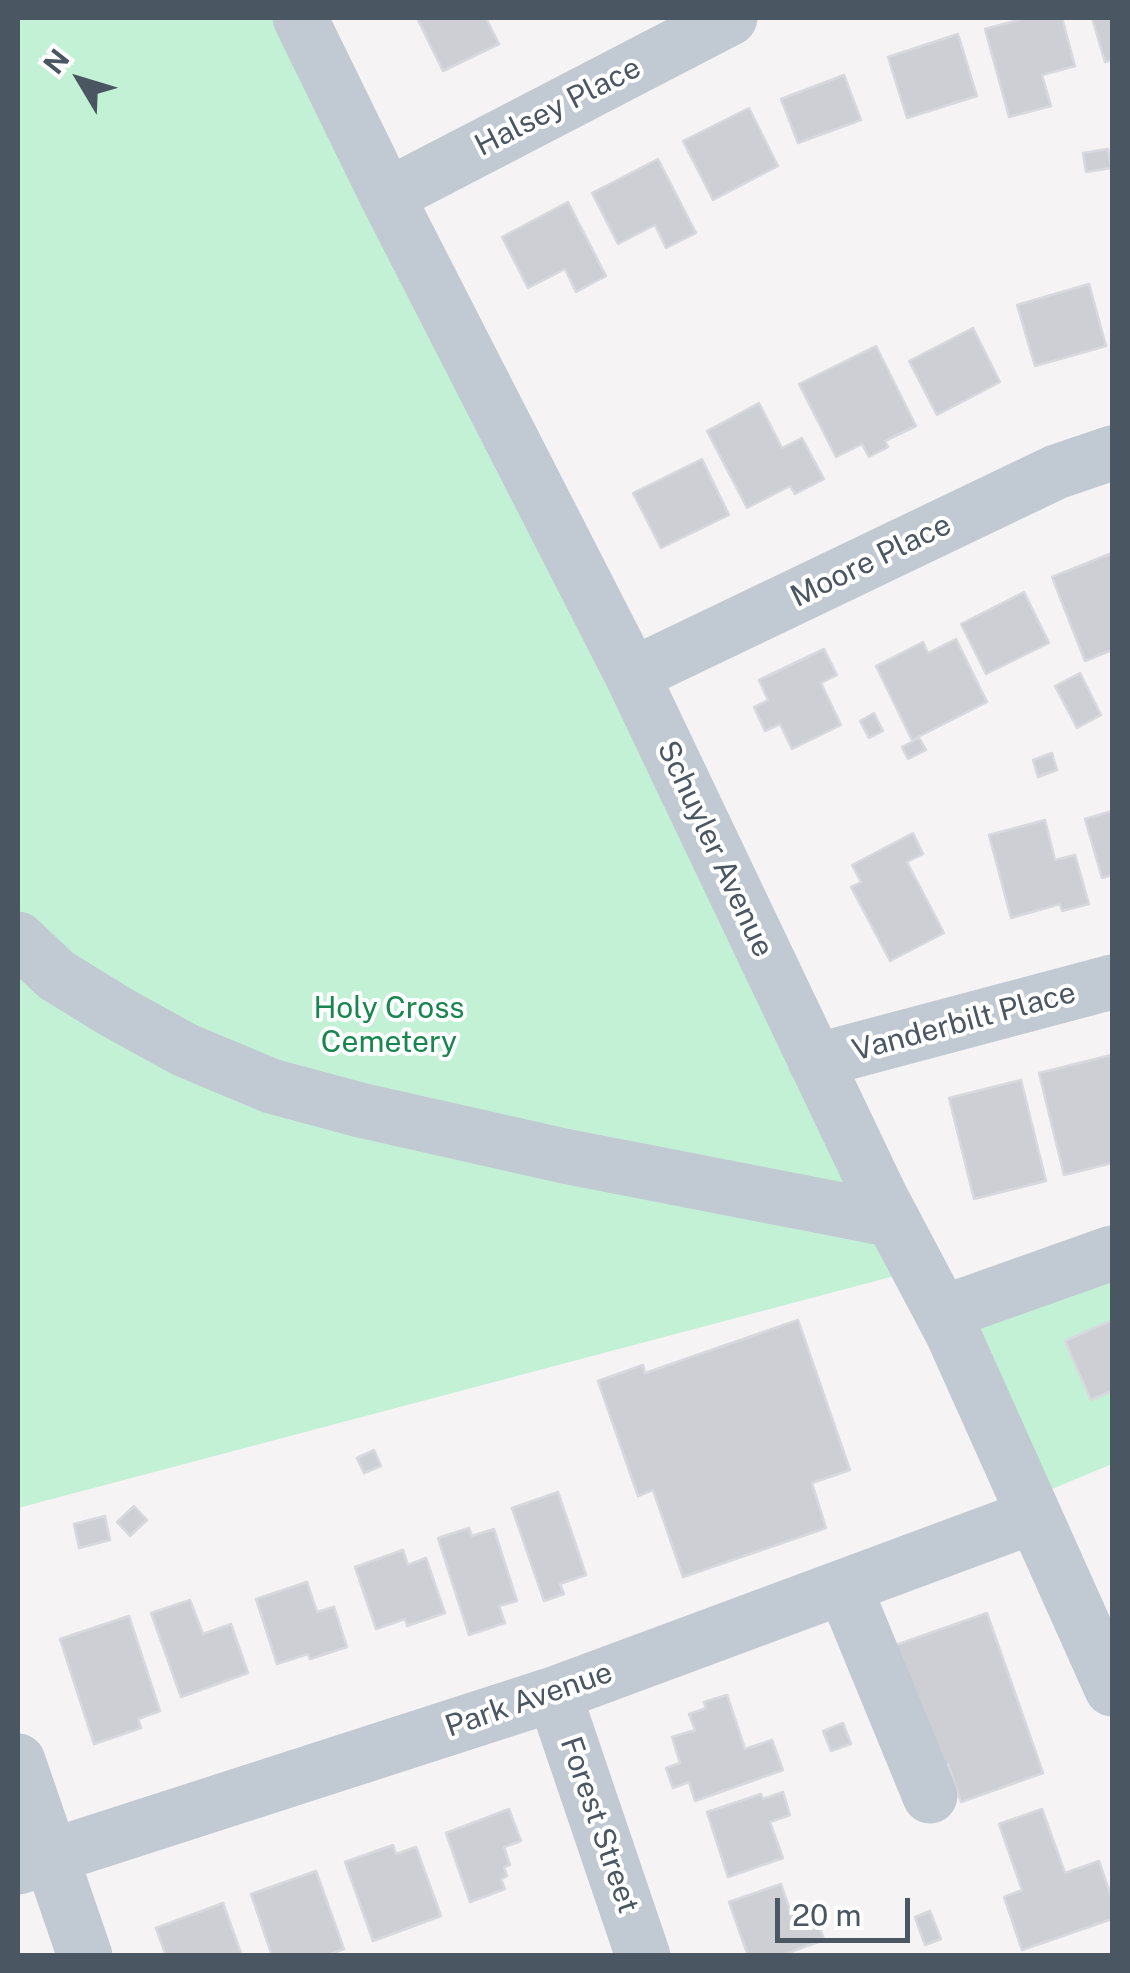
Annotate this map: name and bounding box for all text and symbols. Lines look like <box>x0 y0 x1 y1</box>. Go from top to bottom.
north arrow <box>30 30 130 130</box>
text: N <box>36 42 76 80</box>
street label: Halsey Place <box>469 50 647 164</box>
street label: Moore Place <box>785 507 957 615</box>
street label: Schuyler Avenue <box>649 735 781 963</box>
street label: Vanderbilt Place <box>848 975 1080 1069</box>
park label: Holy Cross Cemetery <box>314 991 464 1062</box>
street label: Park Avenue <box>441 1655 617 1745</box>
street label: Forest Street <box>552 1732 646 1918</box>
scale bar <box>780 1878 915 1940</box>
text: 20 m <box>792 1897 861 1933</box>

